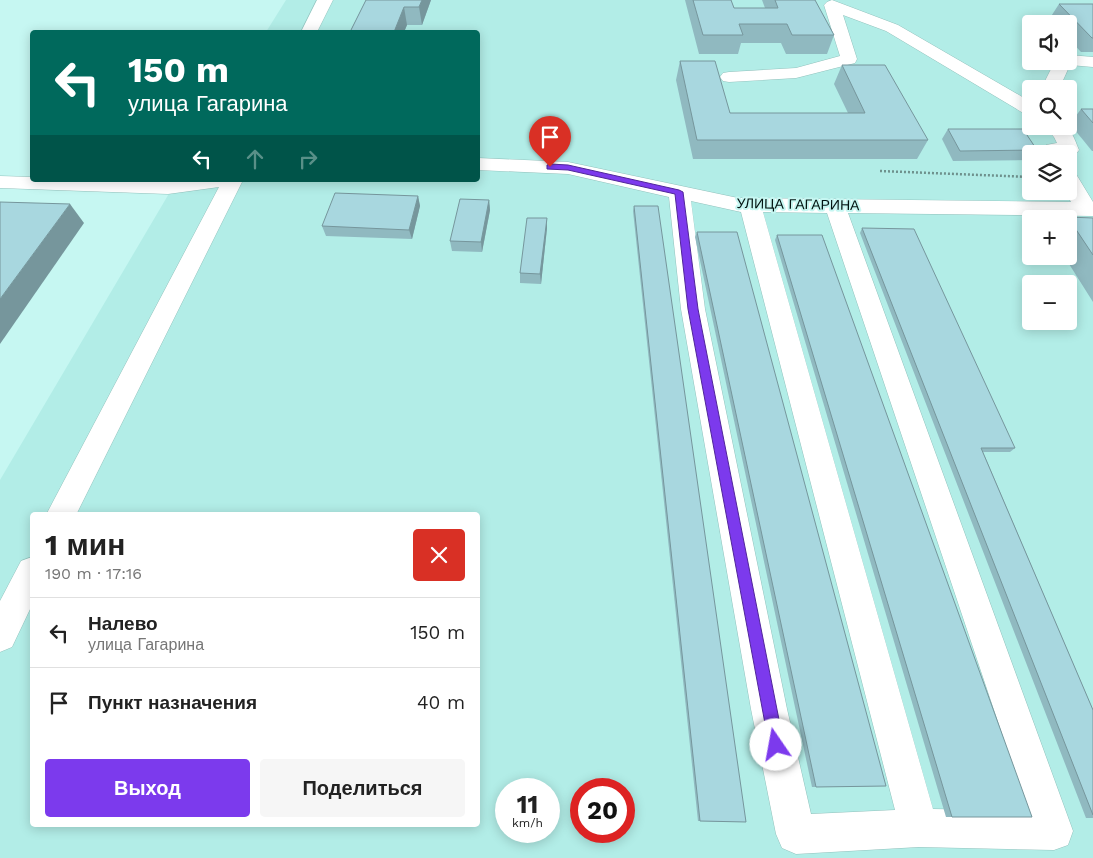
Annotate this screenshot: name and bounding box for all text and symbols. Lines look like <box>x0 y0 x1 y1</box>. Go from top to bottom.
map controls <box>1022 15 1077 330</box>
button: sound <box>1022 15 1077 70</box>
text: 150 m <box>128 49 229 91</box>
icon: left <box>45 50 110 115</box>
button: search <box>1022 80 1077 135</box>
text: улица Гагарина <box>128 91 288 116</box>
pin <box>529 116 571 167</box>
icon: arrive <box>536 123 564 151</box>
icon: left <box>188 145 216 173</box>
icon: ahead <box>241 145 269 173</box>
icon: right <box>294 145 322 173</box>
button: layers <box>1022 145 1077 200</box>
street label: УЛИЦА ГАГАРИНА <box>736 195 860 213</box>
button: + <box>1022 210 1077 265</box>
button: − <box>1022 275 1077 330</box>
text: 1 мин <box>45 527 125 562</box>
button: close <box>413 529 465 581</box>
text: 190 m · 17:16 <box>45 564 142 583</box>
text: Налево <box>88 612 158 635</box>
icon: left <box>45 619 73 647</box>
text: 150 m <box>410 621 465 644</box>
text: улица Гагарина <box>88 635 204 654</box>
icon: arrive <box>45 689 73 717</box>
text: Пункт назначения <box>88 691 257 714</box>
text: 40 m <box>417 691 465 714</box>
position arrow <box>749 718 801 770</box>
button: Выход <box>45 759 250 817</box>
button: Поделиться <box>260 759 465 817</box>
speed limit sign: 20 <box>570 778 635 843</box>
text: 11 <box>517 790 538 819</box>
text: km/h <box>512 816 543 830</box>

